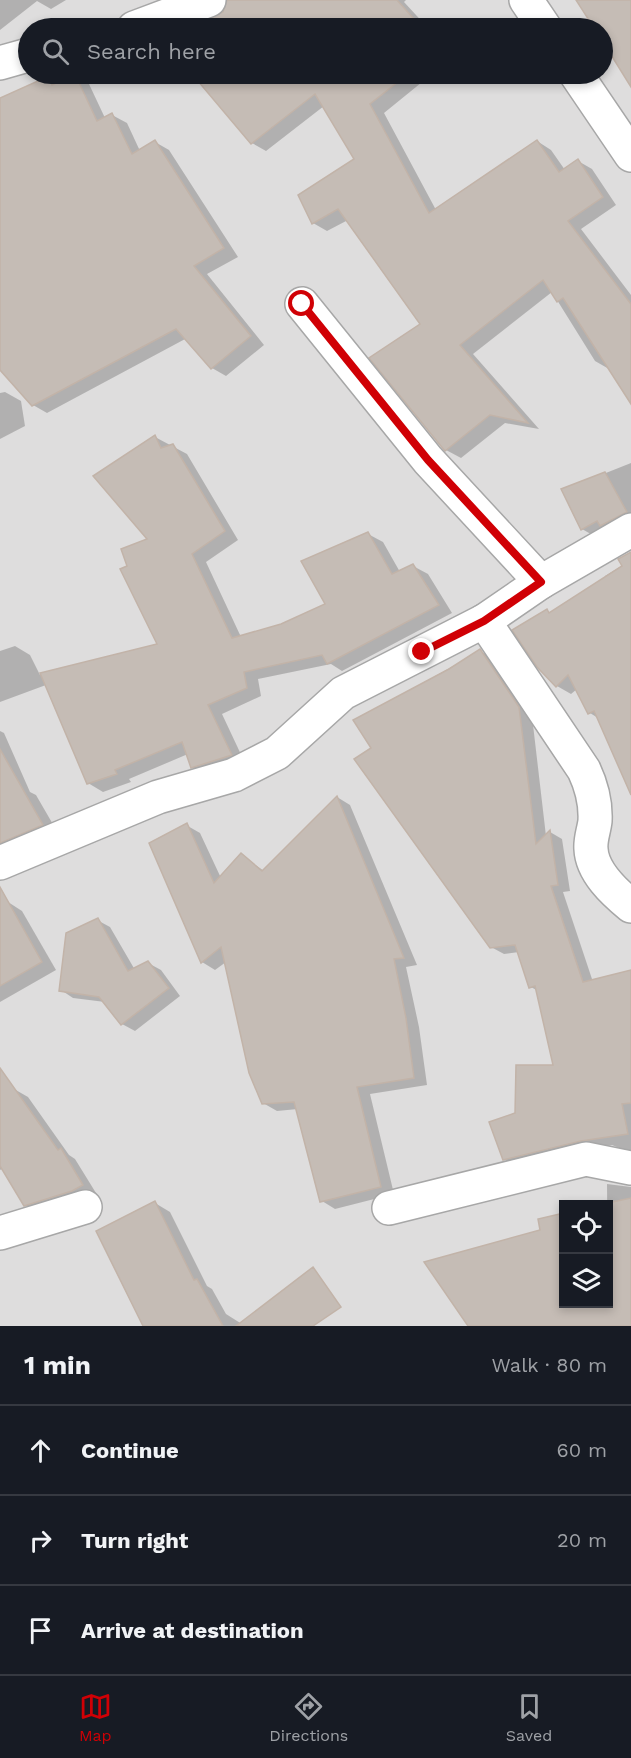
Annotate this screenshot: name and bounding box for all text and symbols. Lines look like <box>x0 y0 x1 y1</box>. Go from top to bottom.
search box <box>18 18 613 84</box>
icon: search <box>39 35 72 68</box>
text: Search here <box>87 39 216 64</box>
route start <box>288 290 314 316</box>
route end <box>408 638 434 664</box>
map controls <box>559 1200 613 1308</box>
button: locate <box>559 1200 613 1254</box>
button: layers <box>559 1254 613 1308</box>
text: 1 min <box>24 1350 91 1380</box>
text: Walk · 80 m <box>491 1353 607 1377</box>
icon: ahead <box>24 1434 57 1467</box>
text: Continue <box>81 1438 179 1463</box>
text: 60 m <box>557 1438 607 1462</box>
icon: right <box>24 1524 57 1557</box>
text: Turn right <box>81 1528 188 1553</box>
text: 20 m <box>557 1528 607 1552</box>
icon: arrive <box>24 1614 57 1647</box>
text: Arrive at destination <box>81 1618 304 1643</box>
tab: Map <box>79 1690 112 1745</box>
tab: Directions <box>269 1690 348 1745</box>
tab: Saved <box>506 1690 552 1745</box>

